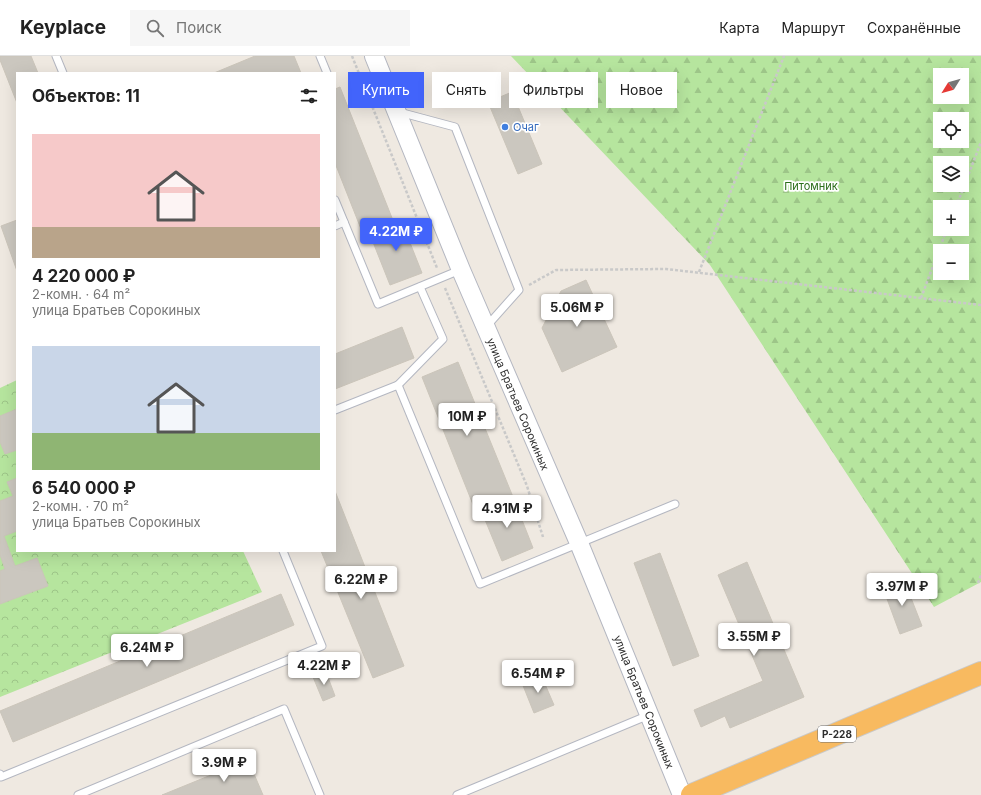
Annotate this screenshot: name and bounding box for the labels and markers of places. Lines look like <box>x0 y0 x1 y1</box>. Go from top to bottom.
place label: Очаг <box>513 120 539 134</box>
marker: Очаг <box>500 122 510 132</box>
pin: 4.22M ₽ <box>359 218 433 252</box>
pin: 5.06M ₽ <box>540 294 614 328</box>
pin: 10M ₽ <box>439 403 495 437</box>
pin: 4.91M ₽ <box>470 495 544 529</box>
pin: 6.22M ₽ <box>324 566 398 600</box>
pin: 3.97M ₽ <box>865 573 939 607</box>
pin: 3.55M ₽ <box>717 623 791 657</box>
pin: 6.24M ₽ <box>110 634 184 668</box>
pin: 4.22M ₽ <box>287 652 361 686</box>
pin: 6.54M ₽ <box>501 660 575 694</box>
pin: 3.9M ₽ <box>191 749 257 783</box>

